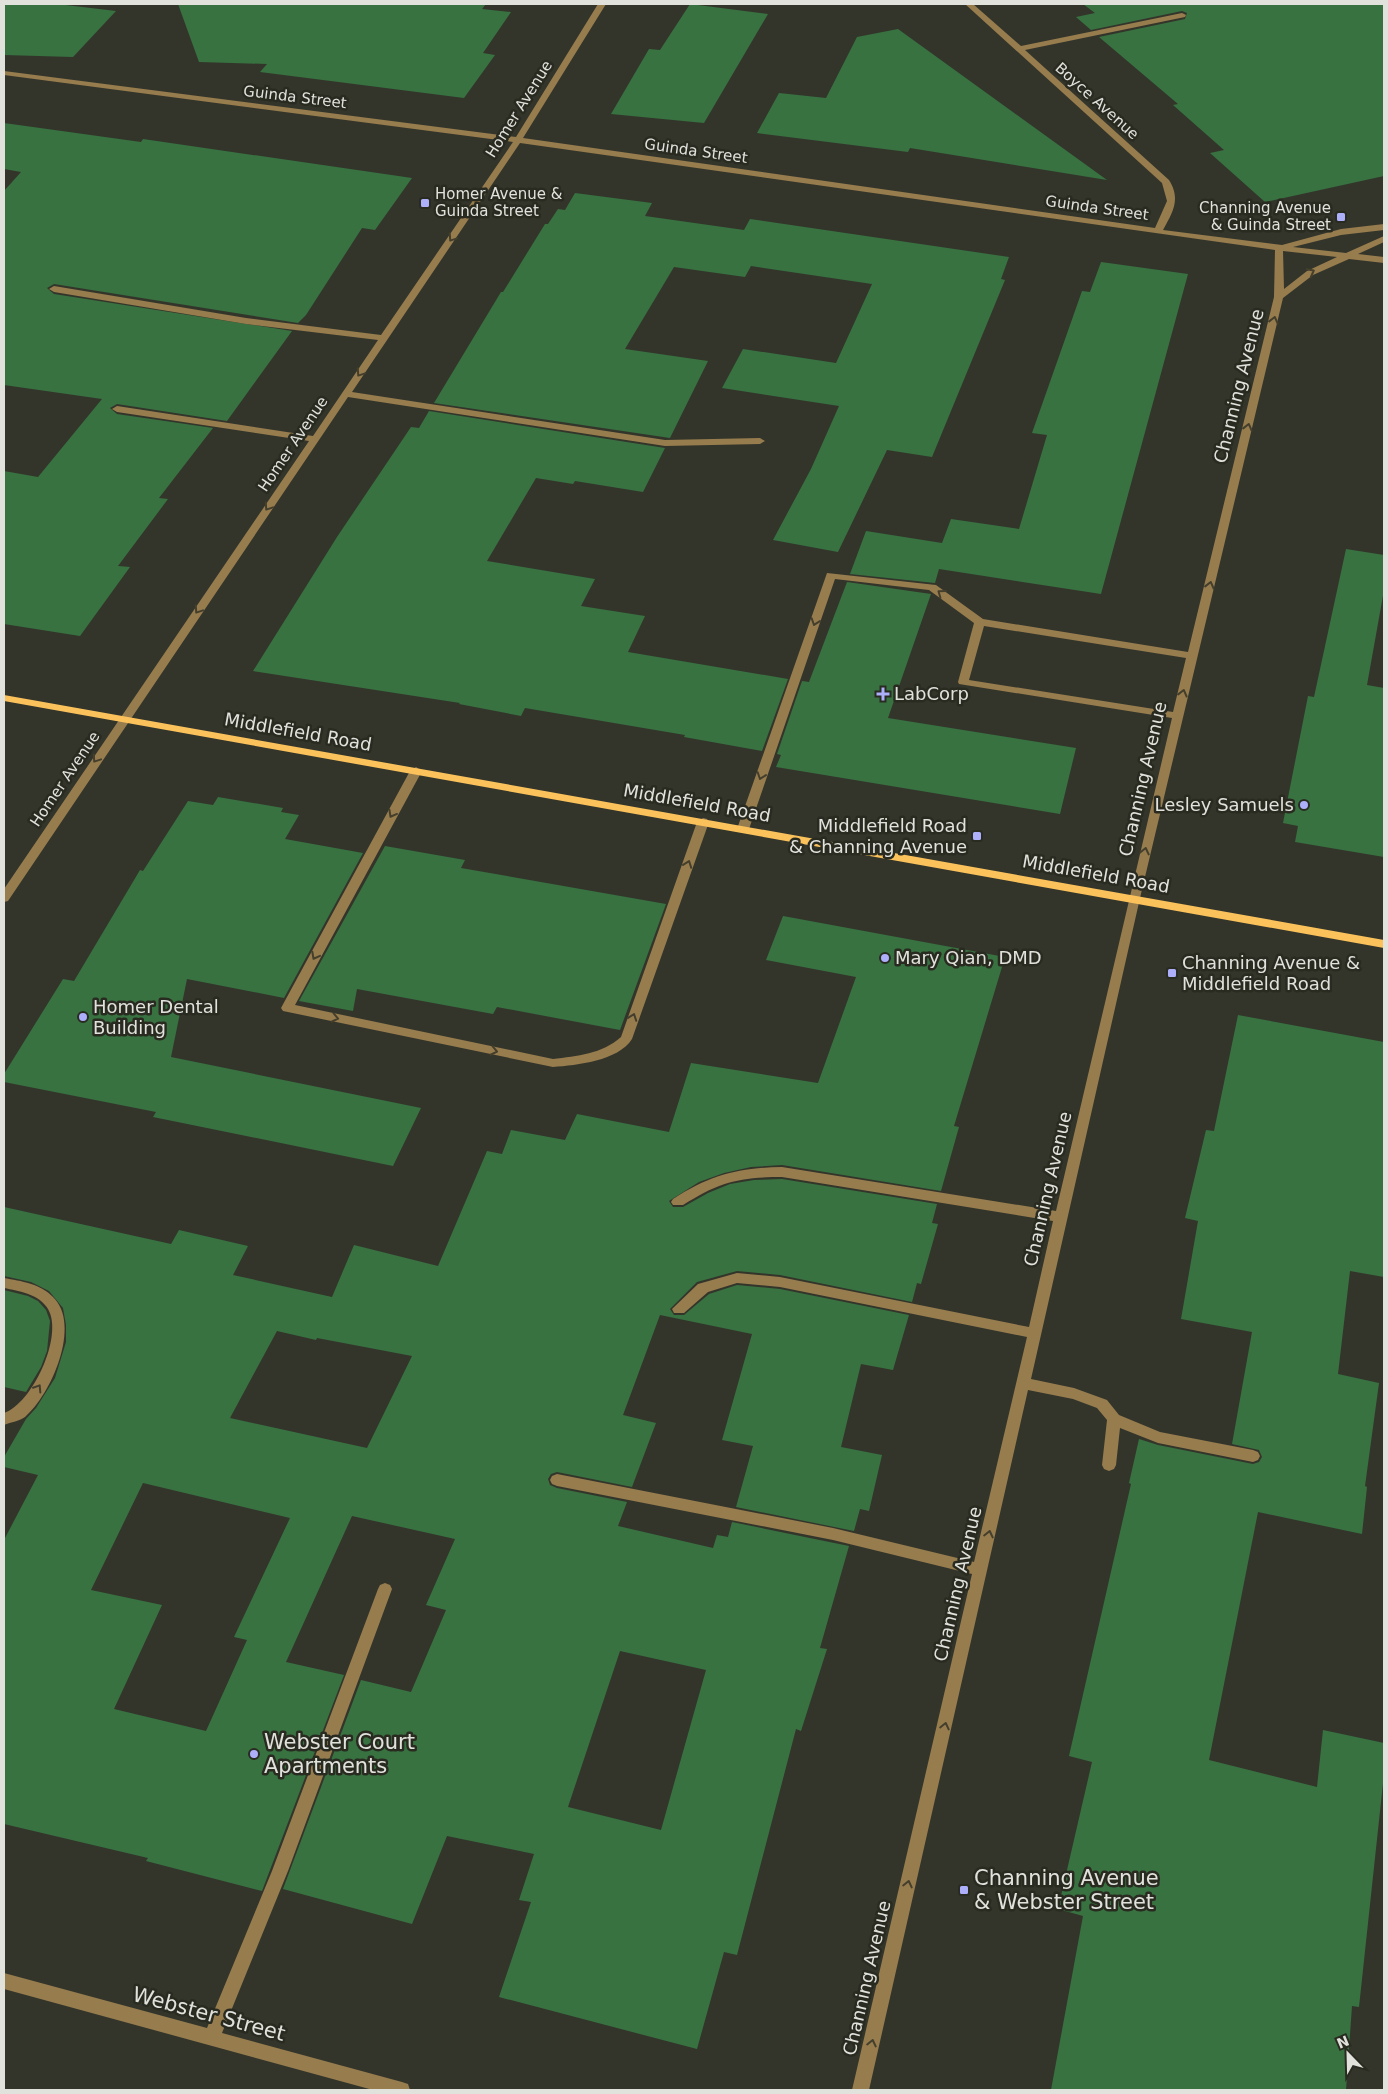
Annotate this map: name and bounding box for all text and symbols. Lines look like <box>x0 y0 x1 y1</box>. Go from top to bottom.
street label: Homer Avenue <box>482 57 556 161</box>
street label: Boyce Avenue <box>1051 59 1143 143</box>
street label: Guinda Street <box>242 82 348 112</box>
street label: Guinda Street <box>643 135 749 167</box>
place label: Homer Avenue & Guinda Street <box>435 185 563 220</box>
street label: Guinda Street <box>1044 192 1150 224</box>
marker: Homer Avenue & Guinda Street <box>419 197 431 209</box>
place label: Channing Avenue & Guinda Street <box>1199 199 1331 234</box>
marker: Channing Avenue & Guinda Street <box>1335 211 1347 223</box>
one-way arrow <box>448 233 458 242</box>
one-way arrow <box>1306 269 1315 279</box>
street label: Channing Avenue <box>1209 307 1268 465</box>
one-way arrow <box>1268 317 1278 325</box>
one-way arrow <box>357 367 366 376</box>
street label: Homer Avenue <box>255 393 331 495</box>
one-way arrow <box>1242 423 1253 432</box>
one-way arrow <box>265 501 274 511</box>
one-way arrow <box>1204 580 1215 589</box>
one-way arrow <box>937 590 946 599</box>
one-way arrow <box>195 604 204 614</box>
one-way arrow <box>811 618 821 626</box>
place label: LabCorp <box>894 683 969 704</box>
marker: LabCorp <box>876 687 890 701</box>
one-way arrow <box>1177 688 1188 697</box>
street label: Channing Avenue <box>1114 699 1171 858</box>
street label: Middlefield Road <box>223 708 373 755</box>
street label: Homer Avenue <box>27 728 103 830</box>
one-way arrow <box>93 754 102 763</box>
one-way arrow <box>757 771 767 780</box>
street label: Middlefield Road <box>622 779 772 826</box>
place label: Lesley Samuels <box>1155 794 1294 815</box>
marker: Lesley Samuels <box>1298 799 1310 811</box>
one-way arrow <box>389 808 399 817</box>
place label: Middlefield Road & Channing Avenue <box>789 815 967 857</box>
marker: Middlefield Road & Channing Avenue <box>971 830 983 842</box>
one-way arrow <box>1140 847 1150 855</box>
street label: Middlefield Road <box>1021 850 1171 897</box>
one-way arrow <box>682 860 692 869</box>
place label: Mary Qian, DMD <box>895 947 1042 968</box>
one-way arrow <box>311 951 321 960</box>
marker: Mary Qian, DMD <box>879 952 891 964</box>
place label: Channing Avenue & Middlefield Road <box>1182 952 1360 994</box>
marker: Channing Avenue & Middlefield Road <box>1166 967 1178 979</box>
place label: Homer Dental Building <box>93 996 219 1038</box>
marker: Homer Dental Building <box>77 1011 89 1023</box>
one-way arrow <box>330 1012 339 1023</box>
one-way arrow <box>627 1013 637 1022</box>
one-way arrow <box>489 1045 498 1056</box>
street label: Channing Avenue <box>1019 1109 1076 1268</box>
one-way arrow <box>32 1384 41 1393</box>
street label: Channing Avenue <box>929 1504 986 1663</box>
one-way arrow <box>983 1529 994 1538</box>
one-way arrow <box>939 1721 950 1730</box>
place label: Webster Court Apartments <box>264 1730 415 1778</box>
marker: Webster Court Apartments <box>248 1748 260 1760</box>
place label: Channing Avenue & Webster Street <box>974 1866 1159 1914</box>
one-way arrow <box>902 1880 913 1889</box>
marker: Channing Avenue & Webster Street <box>958 1884 970 1896</box>
street label: Channing Avenue <box>838 1898 895 2057</box>
street label: Webster Street <box>130 1982 288 2046</box>
north arrow <box>1323 2029 1373 2079</box>
text: N <box>1334 2032 1351 2052</box>
one-way arrow <box>866 2038 877 2047</box>

